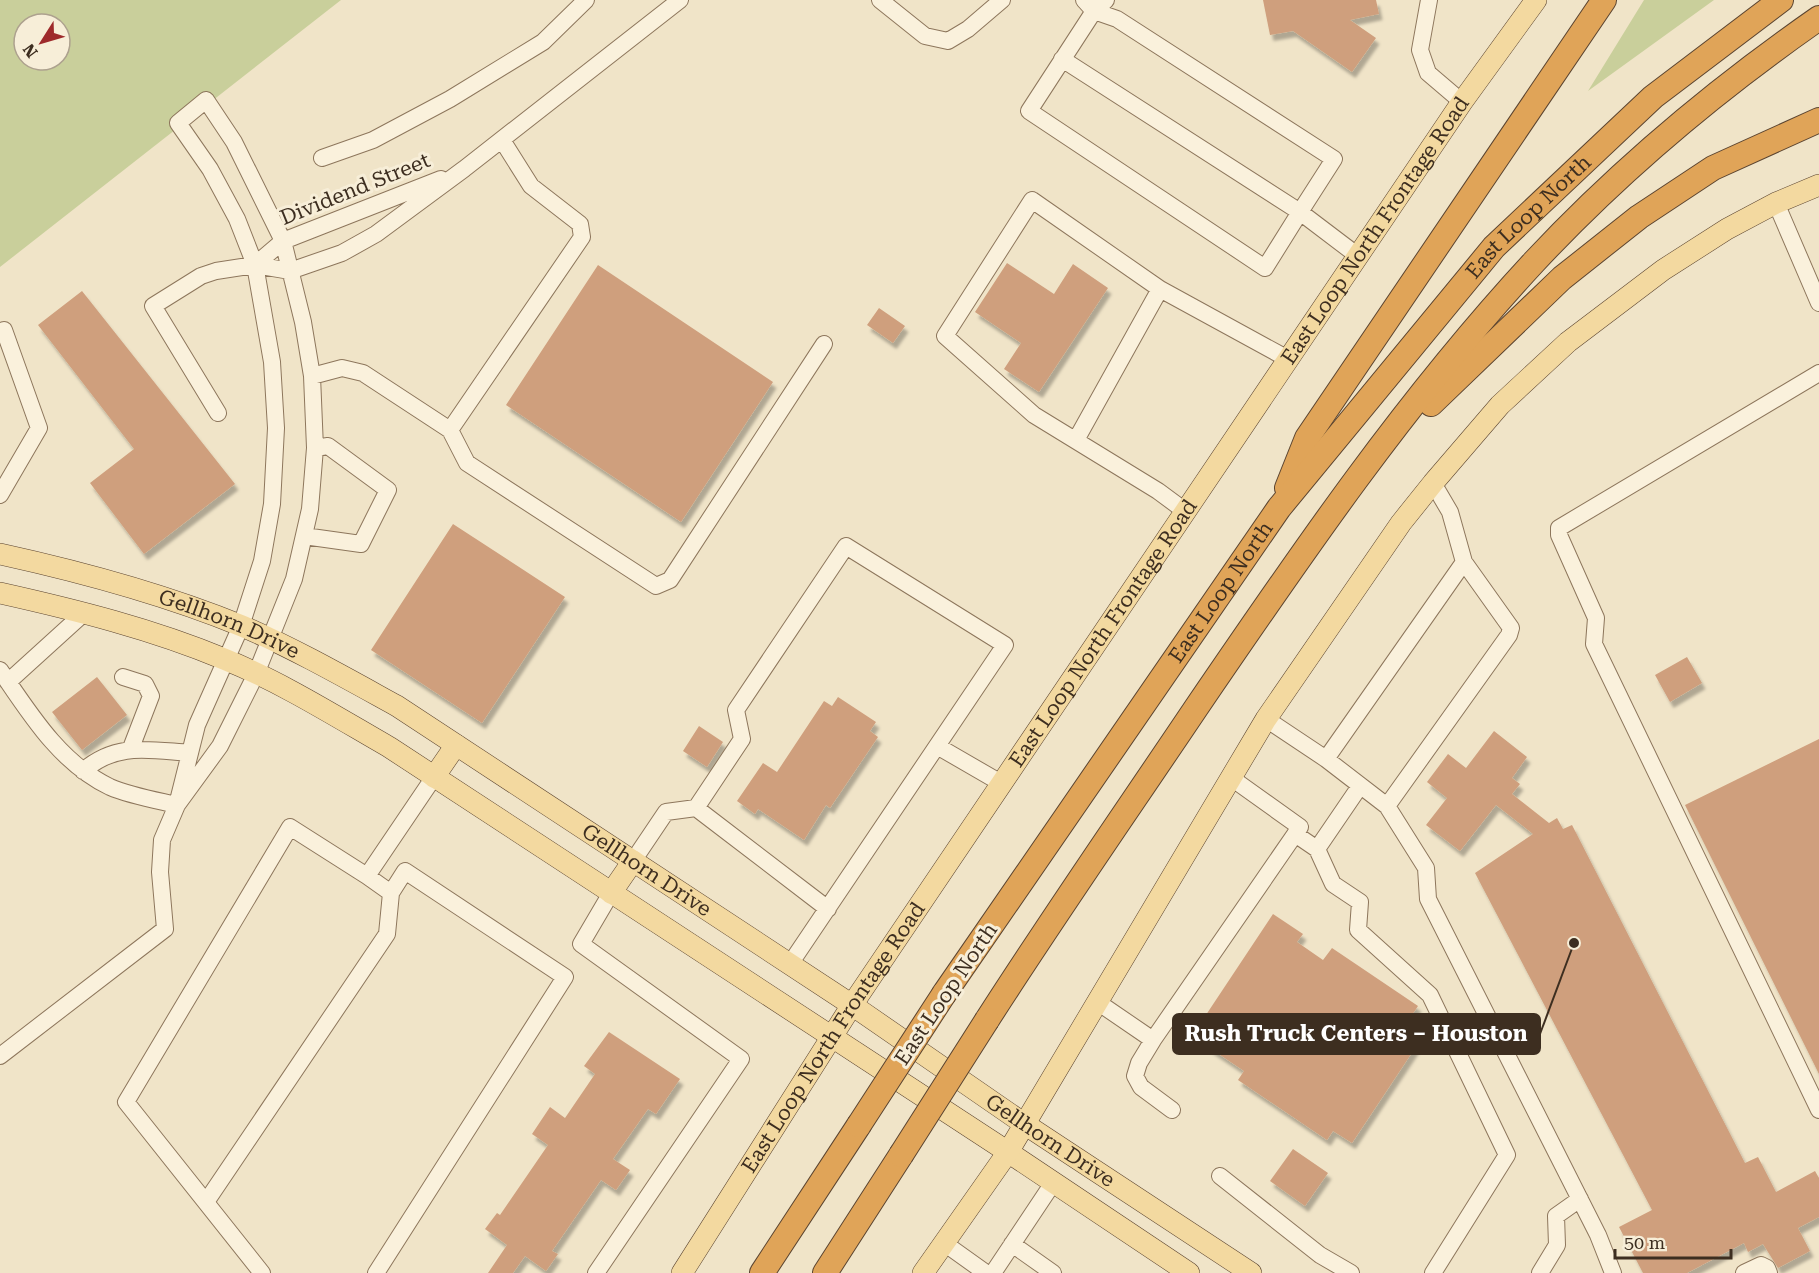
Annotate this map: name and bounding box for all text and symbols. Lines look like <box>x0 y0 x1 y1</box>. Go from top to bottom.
north arrow <box>12 12 72 72</box>
text: N <box>19 40 42 61</box>
street label: East Loop North Frontage Road <box>1276 92 1474 369</box>
street label: Dividend Street <box>277 148 434 230</box>
street label: East Loop North <box>1461 150 1596 284</box>
street label: East Loop North Frontage Road <box>1004 495 1202 772</box>
street label: East Loop North <box>1164 517 1278 667</box>
street label: Gellhorn Drive <box>156 585 304 663</box>
street label: Gellhorn Drive <box>577 819 716 921</box>
street label: East Loop North Frontage Road <box>737 897 930 1177</box>
street label: East Loop North <box>890 918 1003 1069</box>
callout: Rush Truck Centers – Houston <box>1173 1014 1540 1054</box>
text: Rush Truck Centers – Houston <box>1185 1021 1528 1046</box>
street label: Gellhorn Drive <box>981 1089 1119 1192</box>
scale bar <box>1615 1222 1730 1260</box>
text: 50 m <box>1624 1232 1665 1253</box>

